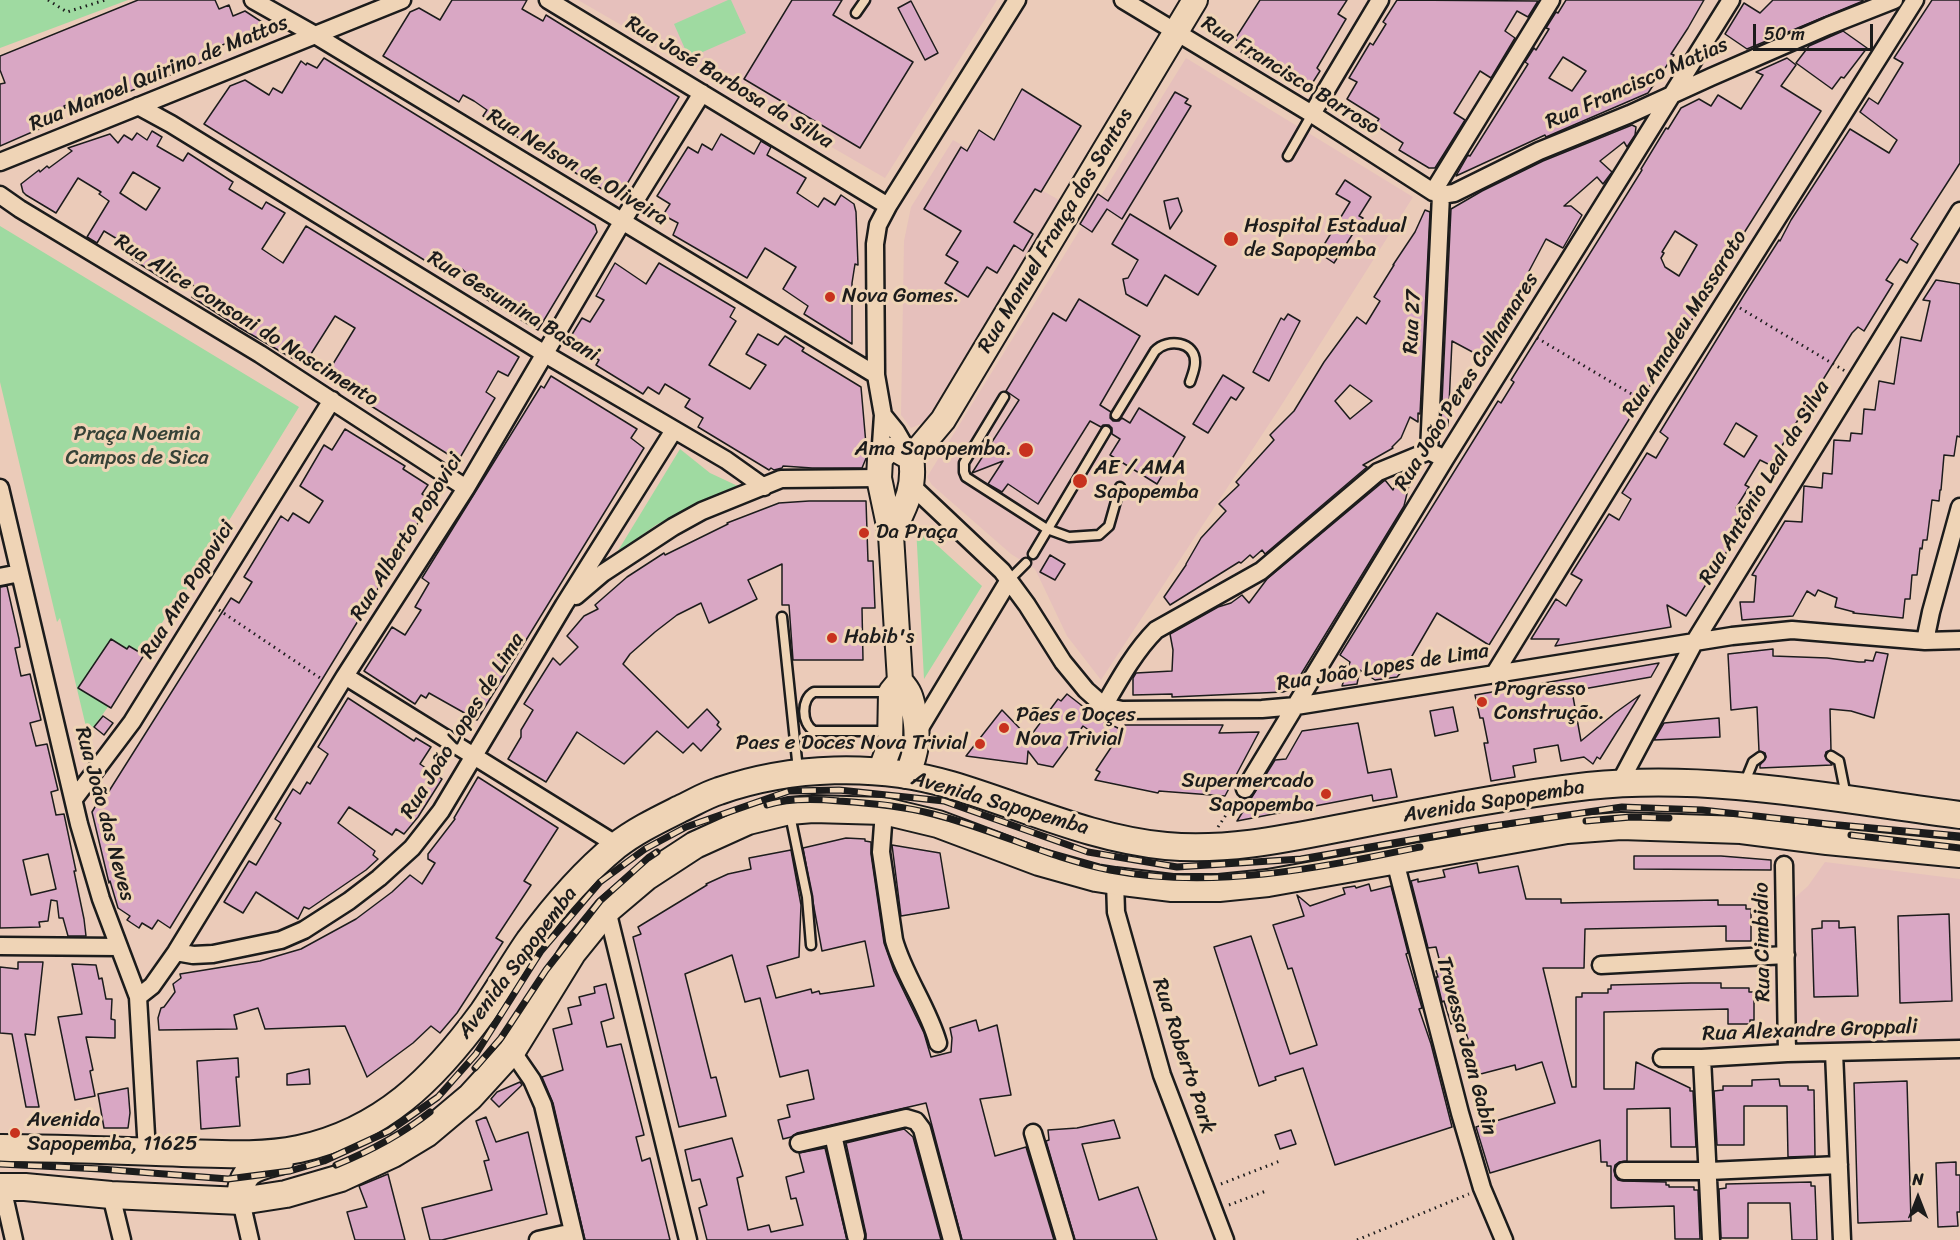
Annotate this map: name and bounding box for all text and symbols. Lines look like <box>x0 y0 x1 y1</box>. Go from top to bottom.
street label: Rua Manoel Quirino de Mattos <box>26 11 292 137</box>
street label: Rua José Barbosa da Silva <box>621 11 837 155</box>
street label: Rua Francisco Barroso <box>1196 11 1384 141</box>
scale bar <box>1756 12 1876 50</box>
text: 50 m <box>1764 18 1805 50</box>
street label: Rua Francisco Matias <box>1542 32 1732 136</box>
street label: Rua Nelson de Oliveira <box>482 104 672 232</box>
street label: Rua Manuel França dos Santos <box>973 104 1139 358</box>
place label: Hospital Estadual de Sapopemba <box>1244 214 1406 264</box>
street label: Rua Amadeu Massaroto <box>1617 226 1753 422</box>
street label: Rua Alice Consoni do Nascimento <box>110 229 382 413</box>
marker: Hospital Estadual de Sapopemba <box>1222 230 1240 248</box>
street label: Rua Gesumina Basani <box>423 246 603 368</box>
street label: Rua João Peres Calhamares <box>1390 268 1544 496</box>
place label: Nova Gomes. <box>842 284 960 310</box>
street label: Rua 27 <box>1399 289 1427 355</box>
marker: Nova Gomes. <box>823 290 837 304</box>
street label: Rua Antônio Leal da Silva <box>1694 377 1836 589</box>
park label: Praça Noemia Campos de Sica <box>66 422 208 472</box>
place label: Ama Sapopemba. <box>855 437 1012 463</box>
marker: Ama Sapopemba. <box>1017 441 1035 459</box>
street label: Rua Alberto Popovici <box>345 449 469 625</box>
place label: AE / AMA Sapopemba <box>1094 456 1199 506</box>
marker: AE / AMA Sapopemba <box>1071 472 1089 490</box>
street label: Rua Ana Popovici <box>135 516 241 664</box>
place label: Da Praça <box>876 520 957 546</box>
marker: Da Praça <box>857 526 871 540</box>
place label: Habib's <box>844 625 914 651</box>
street label: Rua João Lopes de Lima <box>396 629 530 823</box>
marker: Habib's <box>825 631 839 645</box>
street label: Rua João Lopes de Lima <box>1275 639 1491 697</box>
place label: Progresso Construção. <box>1494 677 1605 727</box>
marker: Progresso Construção. <box>1475 695 1489 709</box>
place label: Pães e Doçes Nova Trivial <box>1016 703 1136 753</box>
marker: Pães e Doçes Nova Trivial <box>997 721 1011 735</box>
street label: Rua João das Neves <box>69 724 139 904</box>
place label: Paes e Doces Nova Trivial <box>736 731 968 757</box>
marker: Paes e Doces Nova Trivial <box>973 737 987 751</box>
street label: Avenida Sapopemba <box>908 767 1092 841</box>
place label: Supermercado Sapopemba <box>1181 769 1314 819</box>
street label: Avenida Sapopemba <box>1401 775 1587 829</box>
marker: Supermercado Sapopemba <box>1319 787 1333 801</box>
street label: Avenida Sapopemba <box>453 882 583 1044</box>
street label: Rua Cimbidio <box>1749 882 1777 1002</box>
street label: Travessa Jean Gabin <box>1430 954 1502 1138</box>
street label: Rua Roberto Park <box>1146 975 1220 1137</box>
street label: Rua Alexandre Groppali <box>1702 1015 1918 1047</box>
place label: Avenida Sapopemba, 11625 <box>27 1108 198 1158</box>
marker: Avenida Sapopemba, 11625 <box>8 1126 22 1140</box>
text: N <box>1912 1165 1924 1194</box>
north arrow <box>1888 1168 1948 1228</box>

